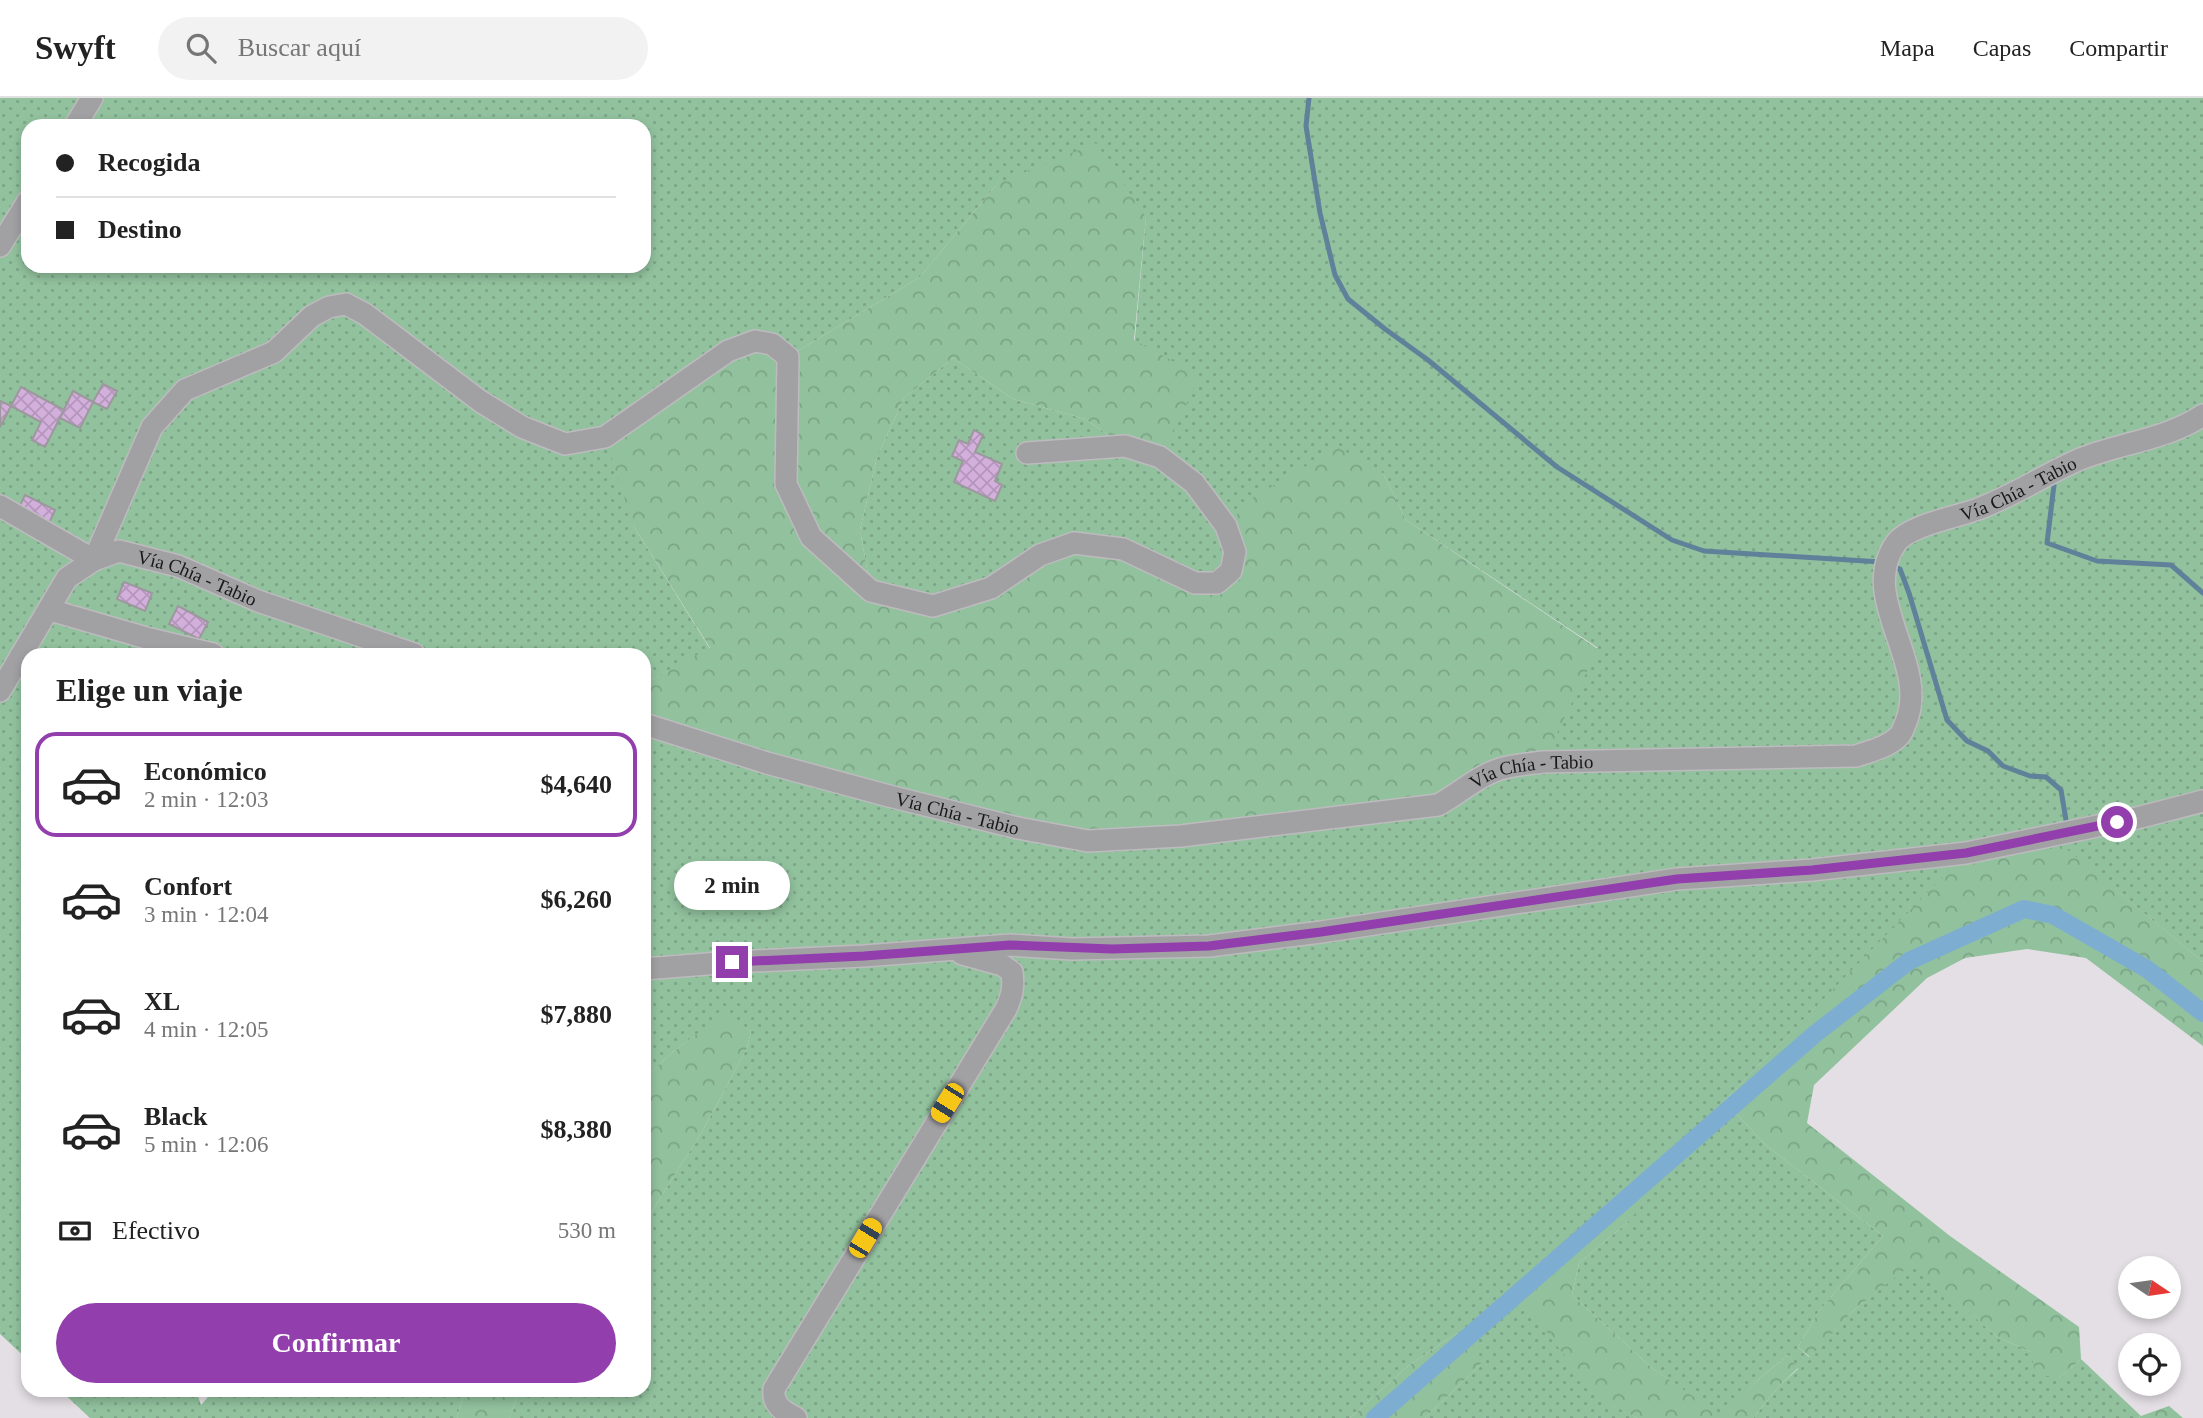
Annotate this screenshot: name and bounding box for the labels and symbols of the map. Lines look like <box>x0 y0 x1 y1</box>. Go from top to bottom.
street label: Vía Chía - Tabio <box>1958 452 2080 525</box>
street label: Vía Chía - Tabio <box>135 546 260 610</box>
street label: Vía Chía - Tabio <box>1466 751 1593 793</box>
street label: Vía Chía - Tabio <box>893 788 1021 839</box>
route start <box>2101 806 2133 838</box>
callout: 2 min <box>674 860 790 910</box>
route end <box>716 946 748 978</box>
car <box>927 1080 968 1126</box>
car <box>846 1215 885 1261</box>
north arrow <box>2118 1256 2180 1320</box>

